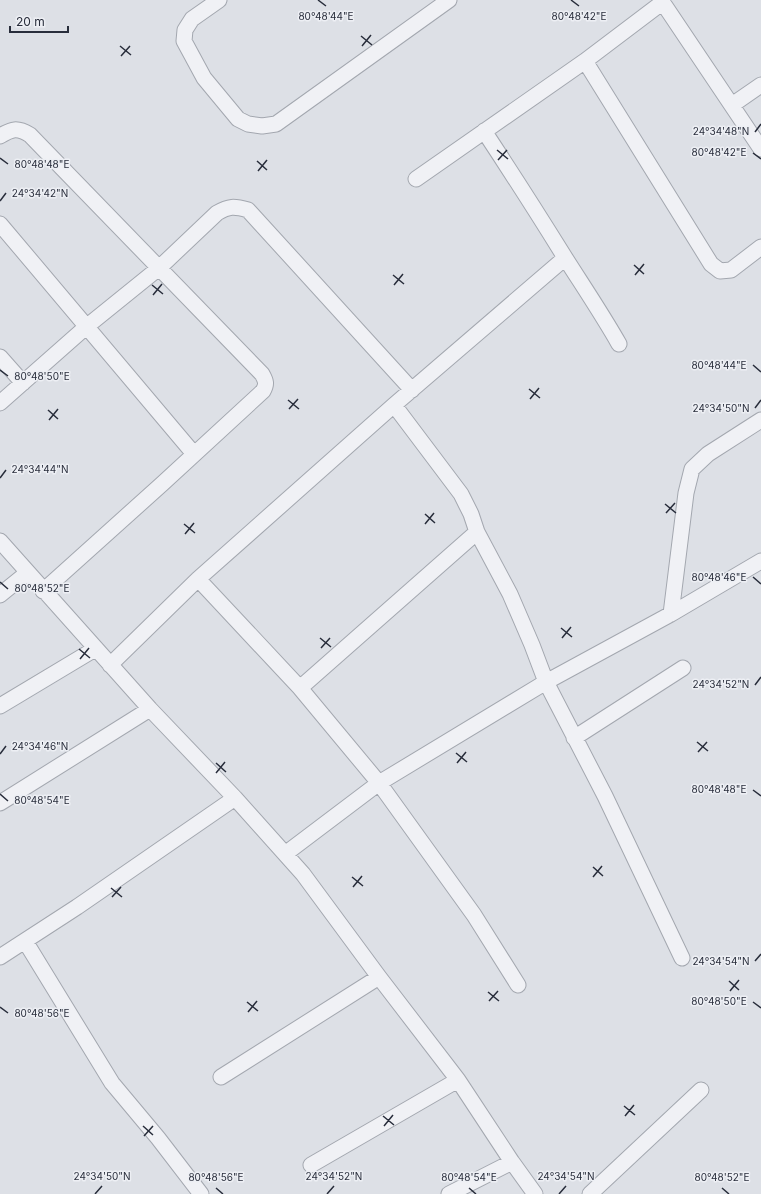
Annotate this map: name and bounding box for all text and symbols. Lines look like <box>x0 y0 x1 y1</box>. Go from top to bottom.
scale bar <box>10 8 68 34</box>
text: 80°48'44"E <box>298 10 354 22</box>
text: 80°48'42"E <box>552 10 606 22</box>
text: 20 m <box>16 14 45 29</box>
text: 24°34'48"N <box>693 125 749 137</box>
text: 80°48'42"E <box>692 146 746 158</box>
text: 80°48'48"E <box>15 158 69 170</box>
text: 24°34'42"N <box>12 187 68 199</box>
text: 80°48'44"E <box>691 359 747 371</box>
text: 80°48'50"E <box>14 370 70 382</box>
text: 24°34'50"N <box>693 402 749 414</box>
text: 24°34'44"N <box>12 463 68 475</box>
text: 80°48'46"E <box>692 571 746 583</box>
text: 80°48'52"E <box>14 582 70 594</box>
text: 24°34'52"N <box>693 678 749 690</box>
text: 24°34'46"N <box>12 740 68 752</box>
text: 80°48'48"E <box>692 783 746 795</box>
text: 80°48'54"E <box>14 794 70 806</box>
text: 24°34'54"N <box>692 955 750 967</box>
text: 80°48'50"E <box>691 995 747 1007</box>
text: 80°48'56"E <box>14 1007 70 1019</box>
text: 24°34'50"N <box>74 1170 130 1182</box>
text: 24°34'52"N <box>306 1170 362 1182</box>
text: 24°34'54"N <box>537 1170 595 1182</box>
text: 80°48'56"E <box>188 1171 244 1183</box>
text: 80°48'54"E <box>441 1171 497 1183</box>
text: 80°48'52"E <box>694 1171 750 1183</box>

